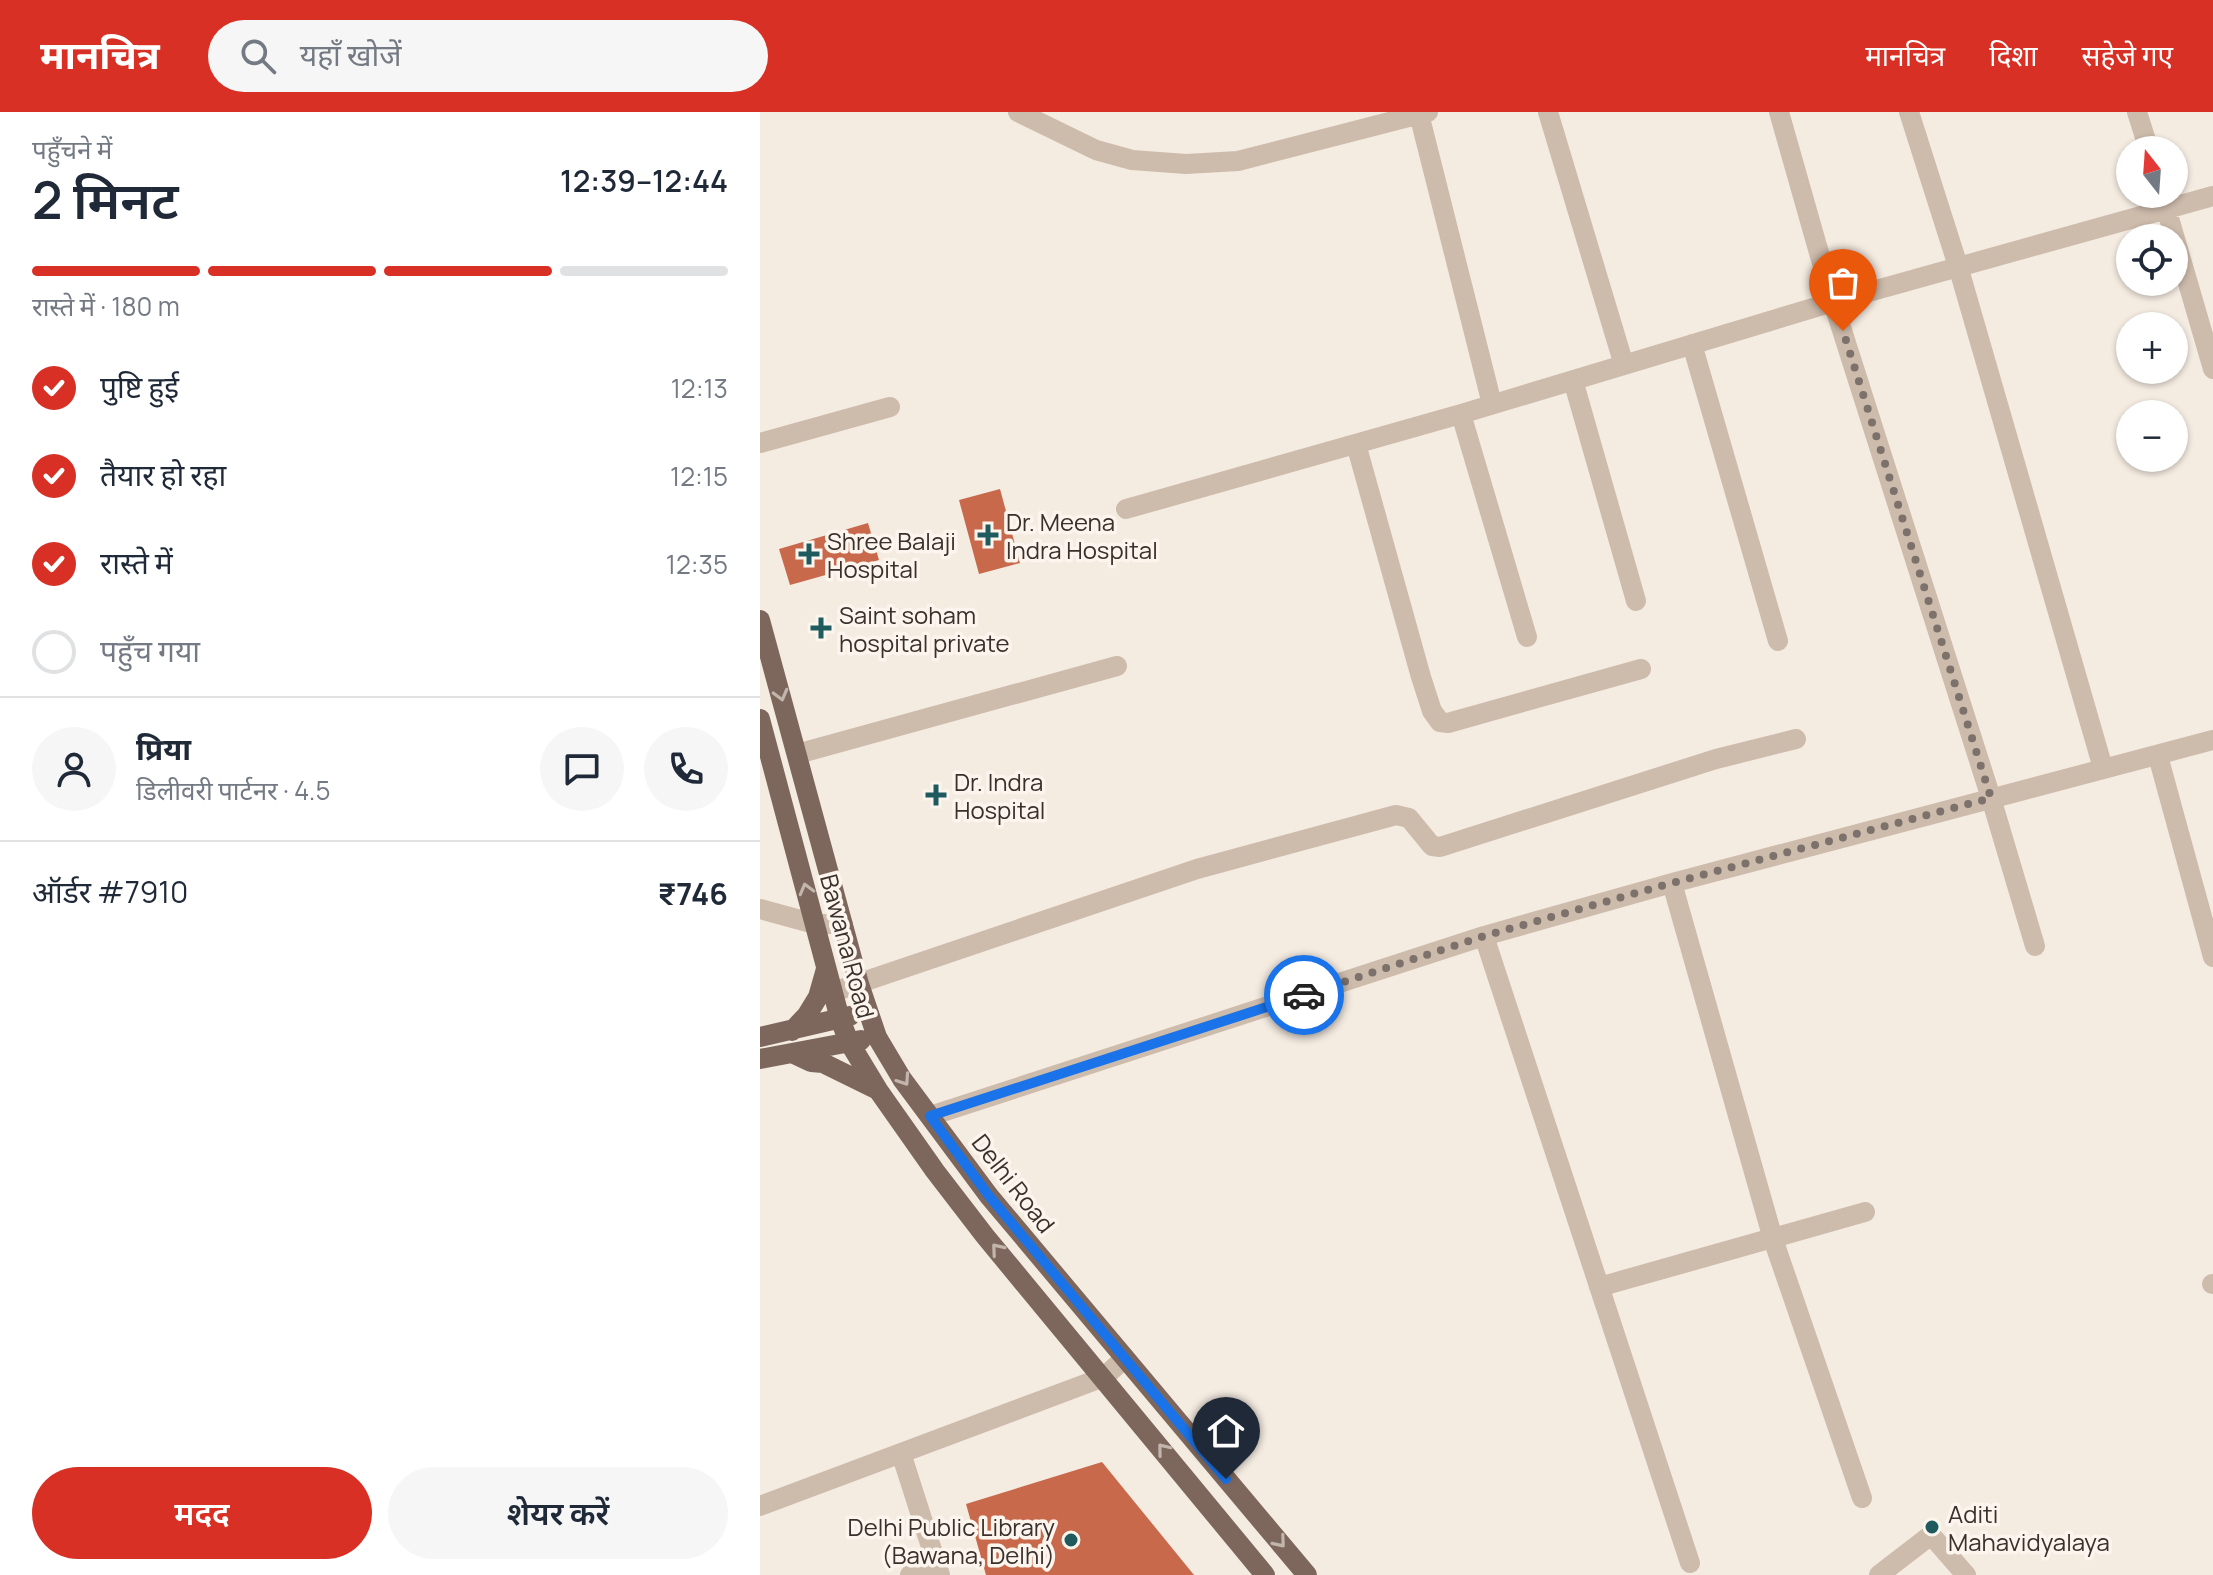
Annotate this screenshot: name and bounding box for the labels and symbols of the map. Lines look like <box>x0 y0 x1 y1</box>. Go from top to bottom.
north arrow <box>2116 136 2188 208</box>
pin <box>1809 249 1877 331</box>
place label: Dr. Meena Indra Hospital <box>1006 505 1158 566</box>
place label: Shree Balaji Hospital <box>827 524 956 585</box>
marker: Dr. Meena Indra Hospital <box>977 524 999 546</box>
marker: Shree Balaji Hospital <box>798 543 820 565</box>
place label: Saint soham hospital private <box>839 598 1010 659</box>
marker: Saint soham hospital private <box>810 617 832 639</box>
one-way arrow <box>772 688 789 702</box>
place label: Dr. Indra Hospital <box>954 765 1045 826</box>
marker: Dr. Indra Hospital <box>925 784 947 806</box>
street label: Bawana Road <box>813 870 883 1022</box>
one-way arrow <box>798 883 815 897</box>
courier <box>1264 955 1344 1035</box>
one-way arrow <box>894 1072 909 1086</box>
street label: Delhi Road <box>965 1127 1063 1239</box>
one-way arrow <box>992 1244 1007 1259</box>
pin <box>1192 1397 1260 1479</box>
one-way arrow <box>1158 1444 1172 1459</box>
place label: Aditi Mahavidyalaya <box>1948 1497 2110 1558</box>
place label: Delhi Public Library (Bawana, Delhi) <box>848 1510 1055 1571</box>
marker: Aditi Mahavidyalaya <box>1923 1518 1941 1536</box>
marker: Delhi Public Library (Bawana, Delhi) <box>1062 1531 1080 1549</box>
one-way arrow <box>1270 1533 1285 1548</box>

